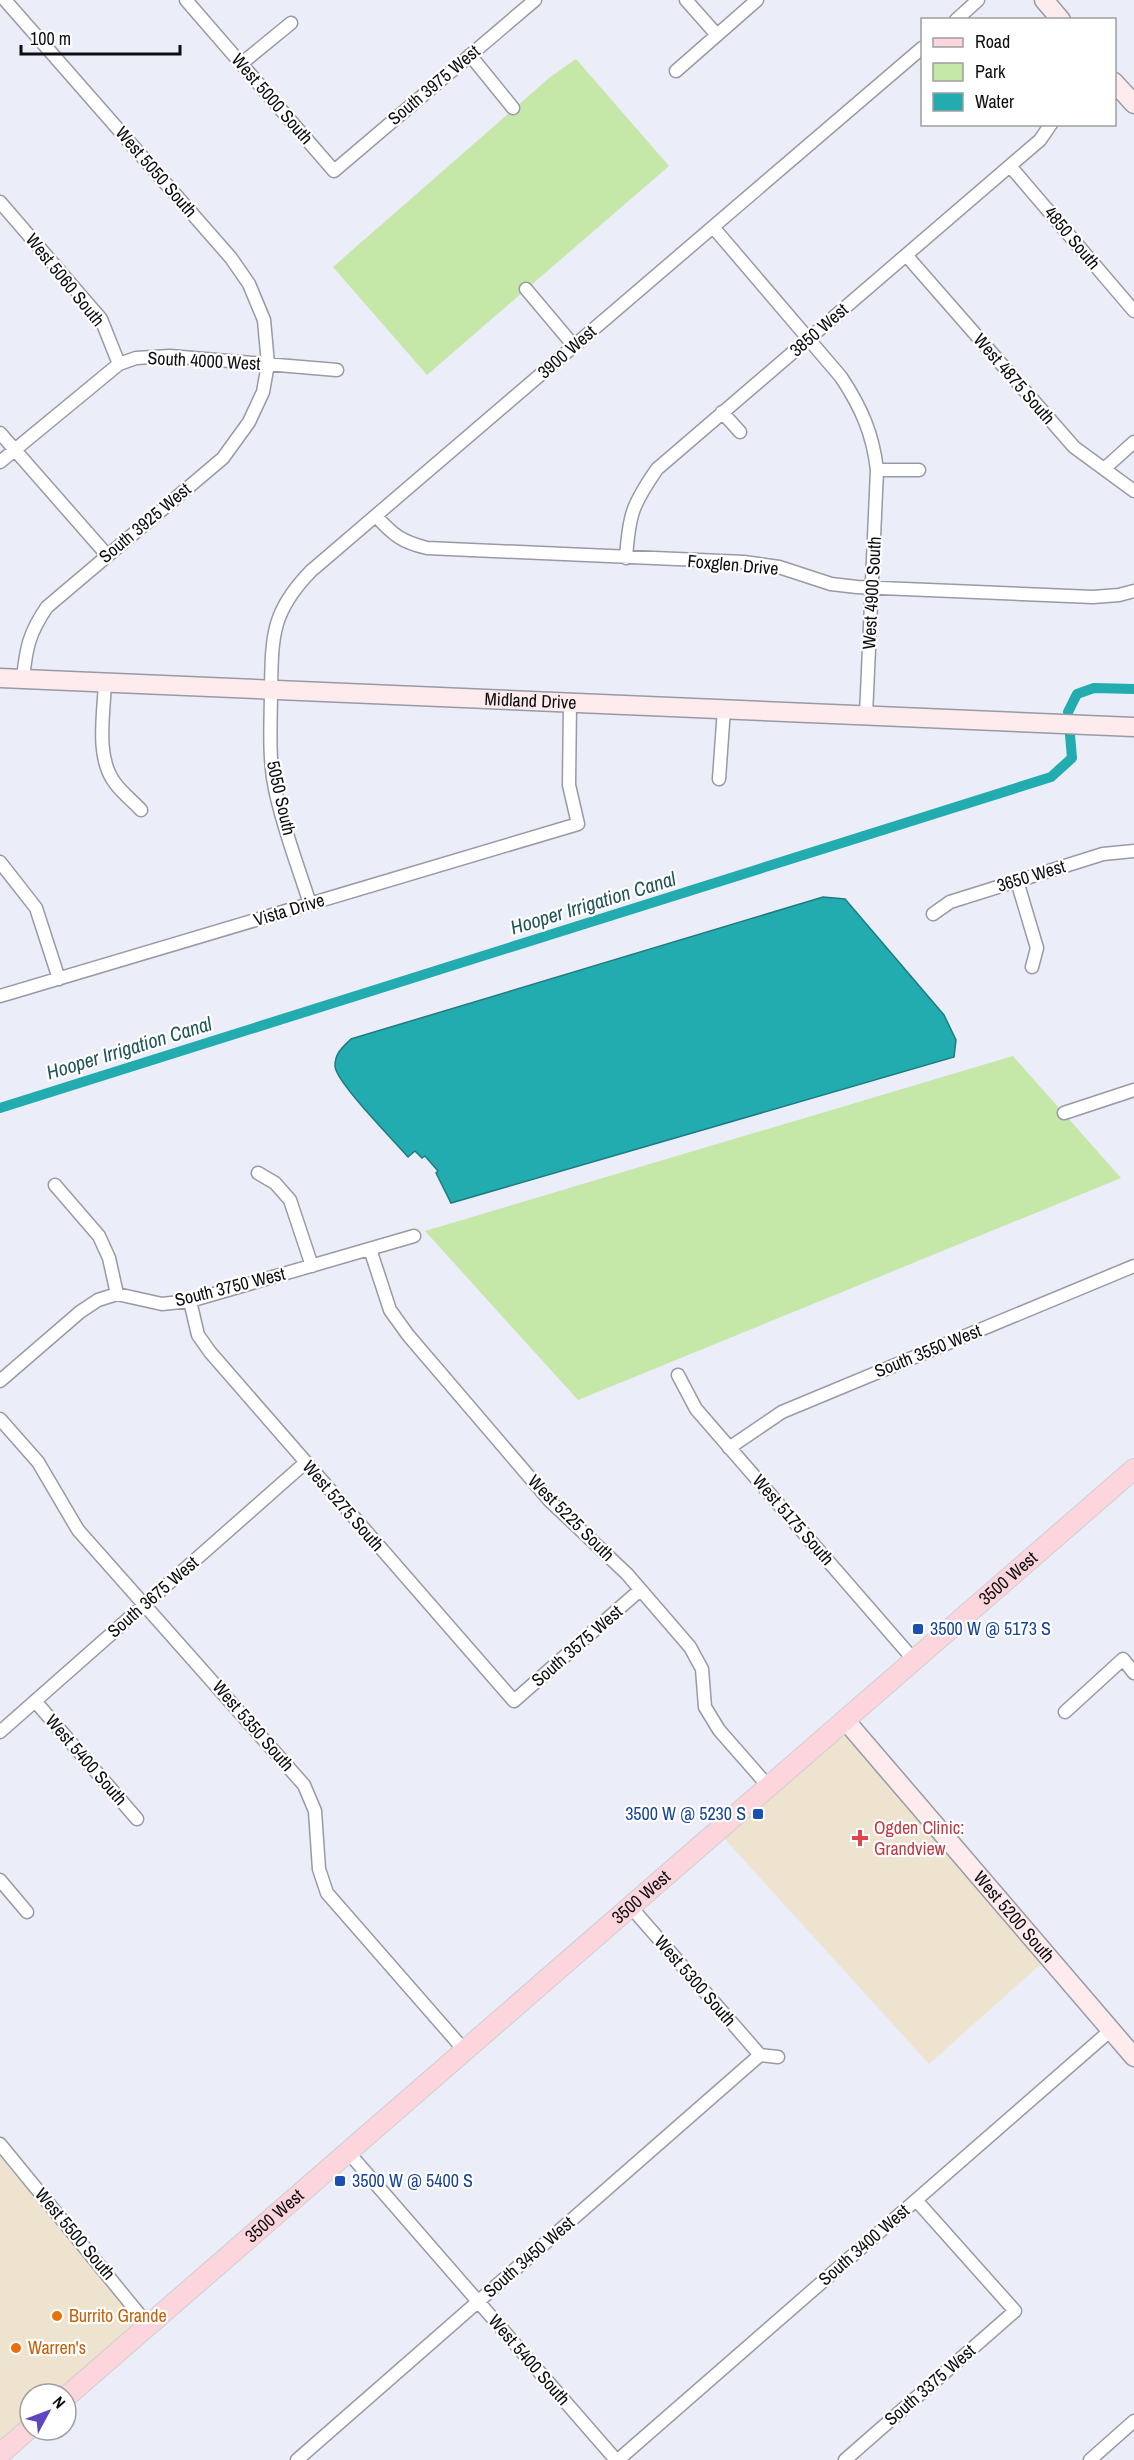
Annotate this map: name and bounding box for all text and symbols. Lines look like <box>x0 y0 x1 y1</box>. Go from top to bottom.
scale bar <box>21 18 180 56</box>
legend <box>921 18 1116 126</box>
text: 100 m <box>30 26 71 51</box>
text: Road <box>975 29 1010 54</box>
street label: South 3975 West <box>382 39 485 131</box>
street label: West 5000 South <box>226 48 319 150</box>
text: Park <box>975 59 1006 84</box>
text: Water <box>975 89 1014 114</box>
street label: West 5050 South <box>110 121 203 223</box>
street label: 4850 South <box>1039 201 1106 275</box>
street label: West 5060 South <box>20 228 111 331</box>
street label: 3850 West <box>784 297 853 362</box>
street label: 3900 West <box>532 319 601 384</box>
street label: West 4875 South <box>968 328 1061 430</box>
street label: South 4000 West <box>147 345 261 376</box>
street label: South 3925 West <box>93 477 196 569</box>
street label: West 4900 South <box>856 536 887 650</box>
street label: Foxglen Drive <box>687 548 780 581</box>
street label: Midland Drive <box>484 686 577 715</box>
street label: 5050 South <box>261 758 302 837</box>
street label: 3650 West <box>994 853 1068 898</box>
water label: Hooper Irrigation Canal <box>507 864 679 940</box>
street label: Vista Drive <box>250 887 327 932</box>
water label: Hooper Irrigation Canal <box>43 1009 215 1085</box>
street label: South 3750 West <box>172 1261 288 1312</box>
street label: South 3550 West <box>871 1318 985 1383</box>
street label: West 5275 South <box>297 1455 390 1557</box>
street label: West 5225 South <box>523 1469 620 1566</box>
street label: West 5175 South <box>747 1469 840 1571</box>
street label: 3500 West <box>973 1546 1042 1611</box>
street label: South 3675 West <box>102 1550 204 1643</box>
street label: South 3575 West <box>526 1599 628 1692</box>
place label: 3500 W @ 5173 S <box>930 1616 1051 1641</box>
marker: 3500 W @ 5173 S <box>911 1622 925 1636</box>
street label: West 5350 South <box>207 1675 300 1777</box>
street label: West 5400 South <box>40 1709 133 1811</box>
place label: 3500 W @ 5230 S <box>625 1801 746 1826</box>
marker: 3500 W @ 5230 S <box>751 1807 765 1821</box>
place label: Ogden Clinic: Grandview <box>874 1815 964 1861</box>
marker: Ogden Clinic: Grandview <box>851 1829 869 1847</box>
street label: 3500 West <box>606 1864 676 1929</box>
street label: West 5200 South <box>968 1865 1061 1968</box>
street label: West 5300 South <box>649 1930 742 2032</box>
place label: 3500 W @ 5400 S <box>352 2168 473 2193</box>
marker: 3500 W @ 5400 S <box>333 2174 347 2188</box>
street label: West 5500 South <box>29 2182 121 2285</box>
street label: 3500 West <box>239 2183 309 2248</box>
street label: South 3400 West <box>813 2198 915 2291</box>
street label: South 3450 West <box>478 2210 580 2303</box>
place label: Burrito Grande <box>69 2303 167 2328</box>
marker: Burrito Grande <box>50 2309 64 2323</box>
street label: West 5400 South <box>483 2309 576 2411</box>
place label: Warren's <box>28 2335 86 2360</box>
street label: South 3375 West <box>879 2338 981 2431</box>
marker: Warren's <box>9 2341 23 2355</box>
north arrow <box>18 2382 78 2442</box>
text: N <box>48 2391 71 2413</box>

